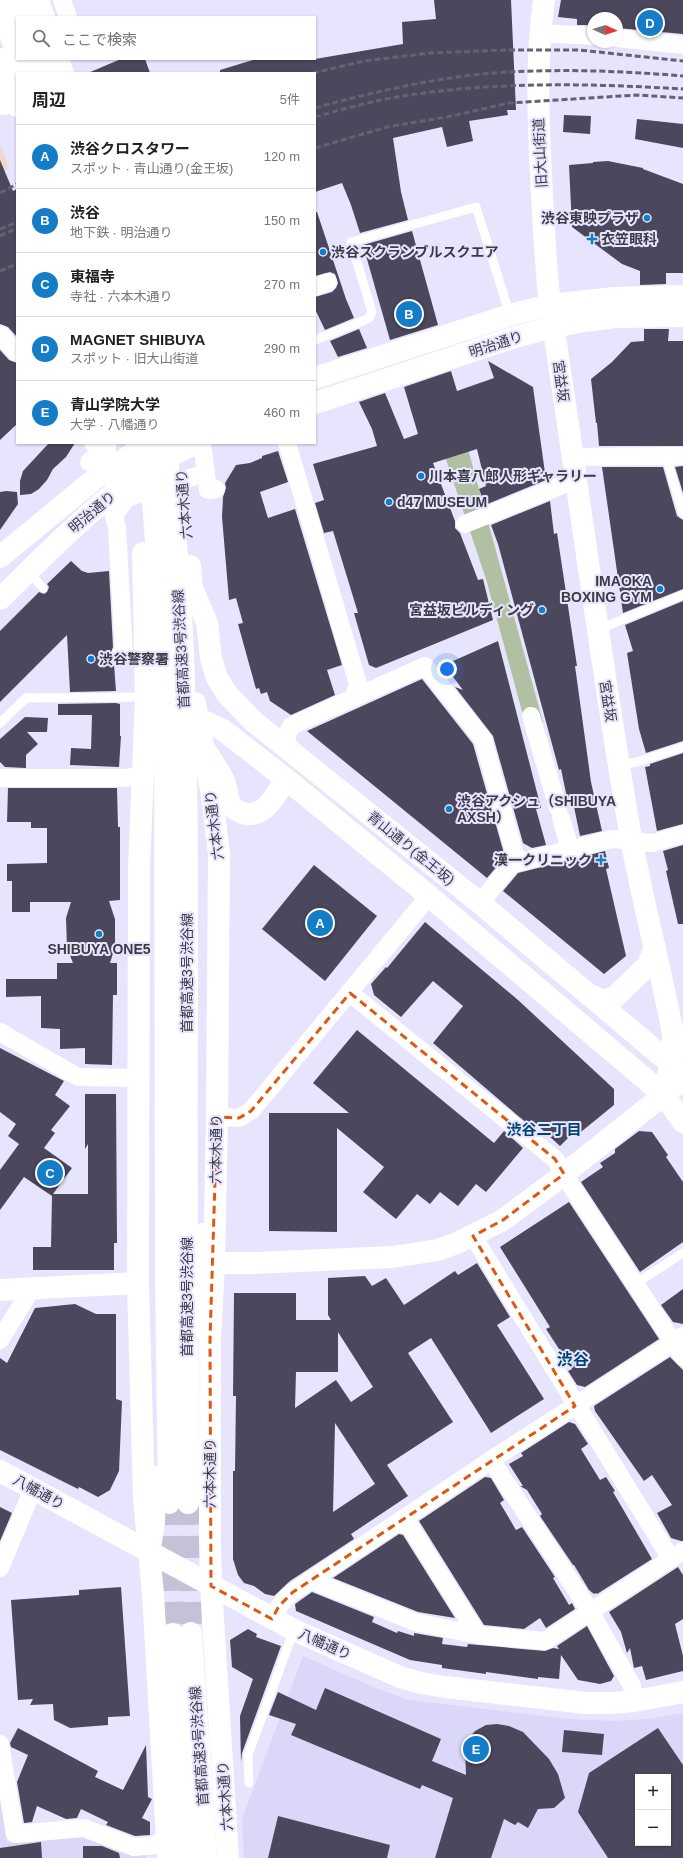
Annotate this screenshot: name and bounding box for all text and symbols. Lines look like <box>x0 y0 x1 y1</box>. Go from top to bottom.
pin: D <box>637 8 663 38</box>
north arrow <box>587 12 623 48</box>
search box <box>16 16 316 60</box>
icon: search <box>30 27 52 49</box>
text: ここで検索 <box>62 31 137 48</box>
text: 周辺 <box>32 91 66 110</box>
text: 5件 <box>280 92 300 107</box>
street label: 旧大山街道 <box>530 118 550 188</box>
text: 渋谷クロスタワー <box>70 140 190 157</box>
text: A <box>40 149 50 164</box>
text: 120 m <box>264 149 300 164</box>
text: スポット · 青山通り(金王坂) <box>70 161 233 176</box>
text: 渋谷 <box>70 204 100 221</box>
place label: 渋谷東映プラザ <box>541 210 639 226</box>
text: B <box>40 213 50 228</box>
text: 150 m <box>264 213 300 228</box>
marker: 渋谷東映プラザ <box>642 213 652 223</box>
text: 地下鉄 · 明治通り <box>70 225 173 240</box>
place label: 衣笠眼科 <box>601 231 657 247</box>
marker: 衣笠眼科 <box>586 233 598 245</box>
place label: 渋谷スクランブルスクエア <box>331 244 499 260</box>
marker: 渋谷スクランブルスクエア <box>318 247 328 257</box>
text: 東福寺 <box>70 268 115 285</box>
text: C <box>40 277 50 292</box>
text: 270 m <box>264 277 300 292</box>
text: 寺社 · 六本木通り <box>70 289 173 304</box>
pin: B <box>396 299 422 329</box>
street label: 明治通り <box>467 328 525 360</box>
text: MAGNET SHIBUYA <box>70 331 205 348</box>
text: D <box>40 341 50 356</box>
text: 290 m <box>264 341 300 356</box>
text: スポット · 旧大山街道 <box>70 351 199 366</box>
street label: 宮益坂 <box>550 359 572 403</box>
text: 青山学院大学 <box>70 396 160 413</box>
text: E <box>41 405 49 420</box>
text: 460 m <box>264 405 300 420</box>
text: 大学 · 八幡通り <box>70 417 160 432</box>
street label: 六本木通り <box>173 468 195 540</box>
place label: 川本喜八郎人形ギャラリー <box>429 468 597 484</box>
marker: 川本喜八郎人形ギャラリー <box>416 471 426 481</box>
street label: 明治通り <box>65 488 119 536</box>
place label: d47 MUSEUM <box>397 494 487 510</box>
marker: d47 MUSEUM <box>384 497 394 507</box>
place label: IMAOKA BOXING GYM <box>561 573 652 605</box>
marker: IMAOKA BOXING GYM <box>655 584 665 594</box>
street label: 首都高速3号渋谷線 <box>170 589 192 709</box>
place label: 宮益坂ビルディング <box>409 602 534 618</box>
marker: 宮益坂ビルディング <box>537 605 547 615</box>
place label: 渋谷警察署 <box>99 651 169 667</box>
marker: 渋谷警察署 <box>86 654 96 664</box>
your location <box>437 659 457 679</box>
street label: 宮益坂 <box>597 679 619 723</box>
street label: 六本木通り <box>202 789 226 861</box>
place label: 渋谷アクシュ（SHIBUYA AXSH） <box>457 793 616 825</box>
marker: 渋谷アクシュ（SHIBUYA AXSH） <box>444 804 454 814</box>
street label: 青山通り(金王坂) <box>364 808 458 888</box>
place label: 漢一クリニック <box>494 852 592 868</box>
marker: 漢一クリニック <box>595 854 607 866</box>
pin: A <box>307 908 333 938</box>
street label: 首都高速3号渋谷線 <box>179 913 195 1033</box>
marker: SHIBUYA ONE5 <box>94 929 104 939</box>
place label: SHIBUYA ONE5 <box>47 941 151 957</box>
street label: 六本木通り <box>207 1114 225 1184</box>
district label: 渋谷二丁目 <box>506 1121 582 1138</box>
pin: C <box>37 1158 63 1188</box>
street label: 首都高速3号渋谷線 <box>179 1237 195 1357</box>
district label: 渋谷 <box>557 1351 589 1368</box>
street label: 六本木通り <box>202 1438 218 1508</box>
street label: 八幡通り <box>11 1471 67 1513</box>
street label: 八幡通り <box>296 1625 354 1663</box>
street label: 首都高速3号渋谷線 <box>187 1686 211 1806</box>
pin: E <box>463 1734 489 1764</box>
street label: 六本木通り <box>215 1761 235 1831</box>
map controls <box>635 1774 671 1846</box>
button: + <box>635 1774 671 1810</box>
button: − <box>635 1810 671 1846</box>

